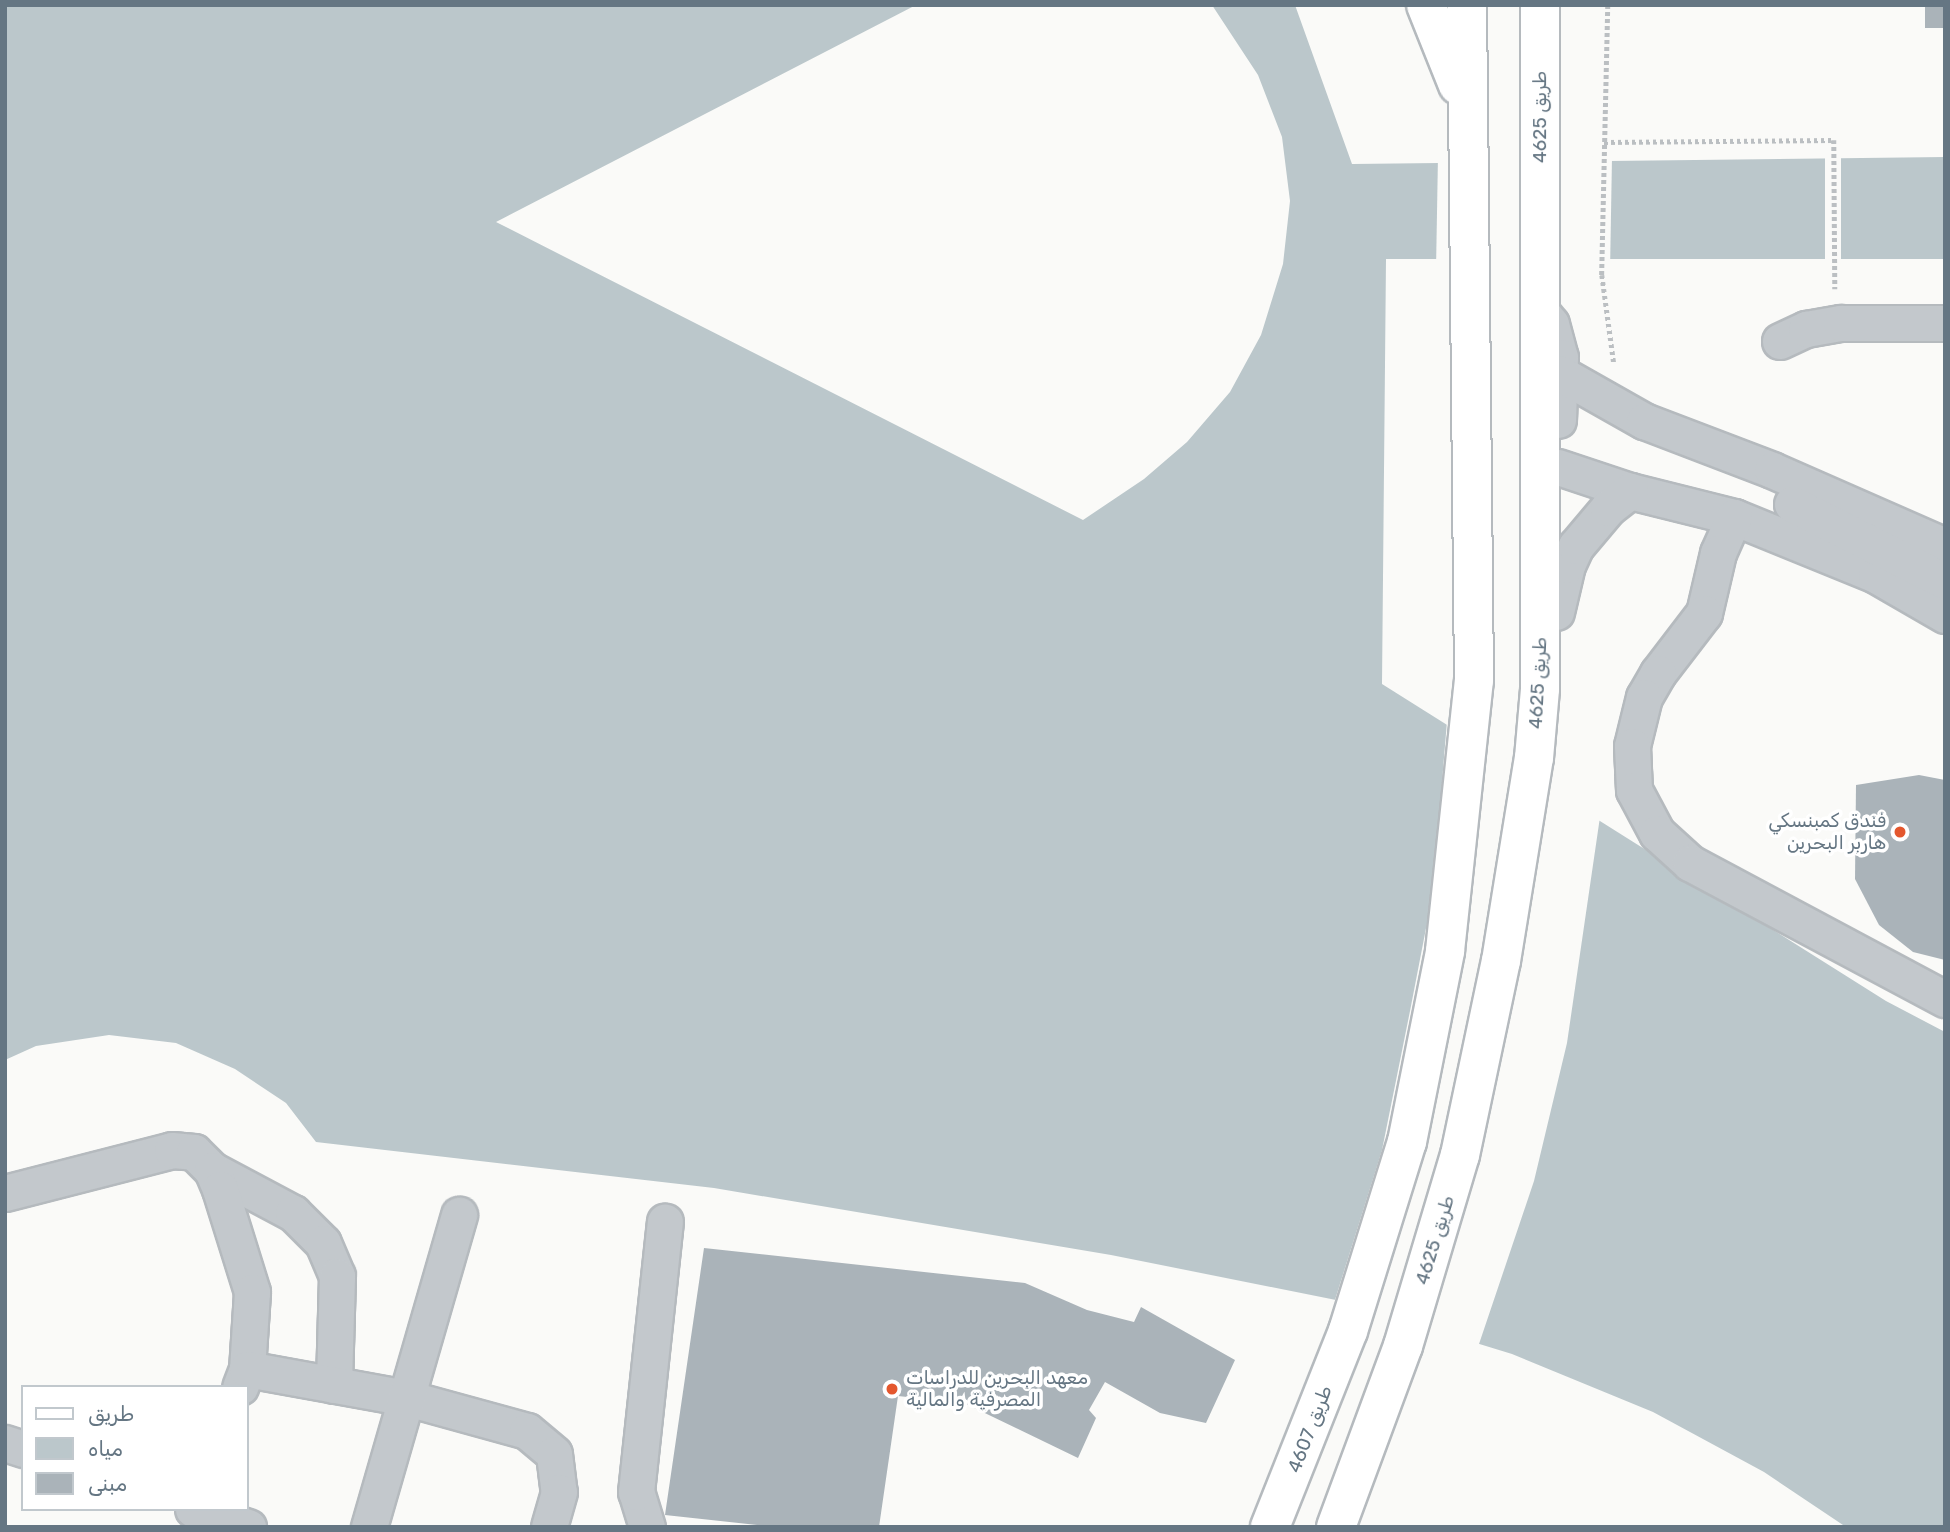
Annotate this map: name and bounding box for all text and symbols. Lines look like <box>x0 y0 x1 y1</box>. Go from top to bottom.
street label: طريق 4625 <box>1529 71 1551 163</box>
street label: طريق 4625 <box>1524 636 1552 730</box>
place label: فندق كمبنسكي هاربر البحرين <box>1768 810 1886 854</box>
marker: فندق كمبنسكي هاربر البحرين <box>1892 824 1908 840</box>
street label: طريق 4625 <box>1411 1193 1459 1287</box>
place label: معهد البحرين للدراسات المصرفية والمالية <box>906 1367 1088 1411</box>
marker: معهد البحرين للدراسات المصرفية والمالية <box>884 1381 900 1397</box>
street label: طريق 4607 <box>1283 1382 1337 1476</box>
legend <box>21 1385 248 1511</box>
text: طريق <box>88 1401 134 1426</box>
text: مياه <box>88 1436 123 1461</box>
text: مبنى <box>88 1471 127 1496</box>

